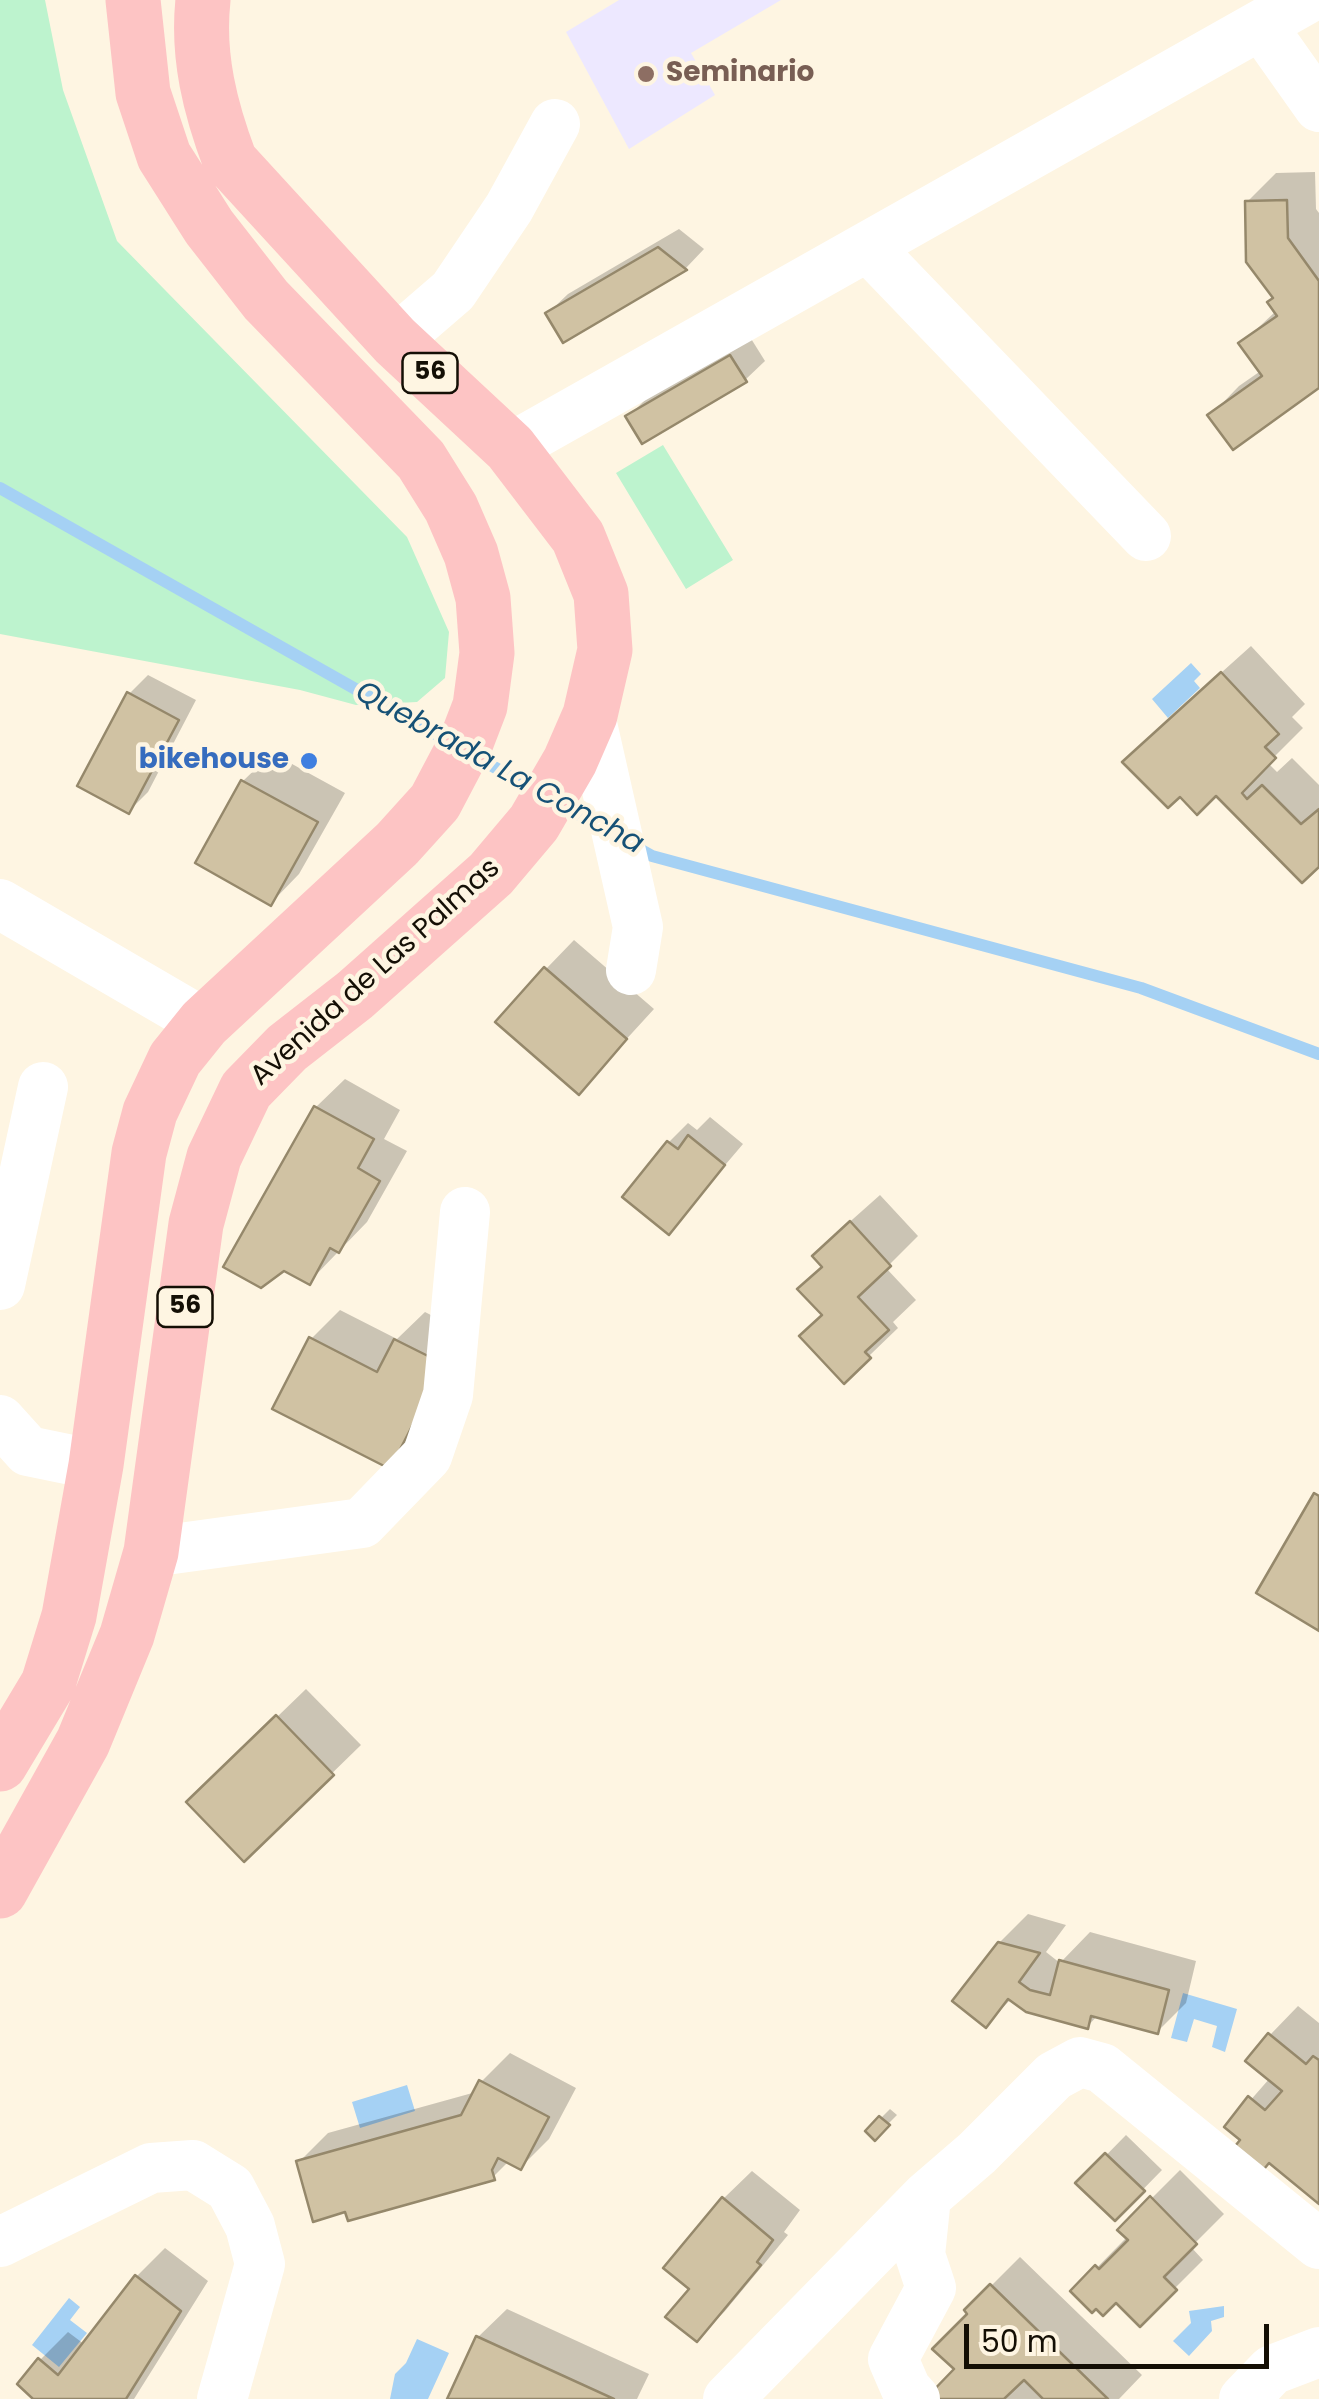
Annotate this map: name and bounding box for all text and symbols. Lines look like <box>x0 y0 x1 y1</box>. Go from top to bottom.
place label: Seminario <box>666 57 814 91</box>
marker: Seminario <box>635 63 657 85</box>
road number: 56 <box>402 353 458 393</box>
water label: Quebrada La Concha <box>349 675 649 863</box>
place label: bikehouse <box>139 744 289 778</box>
marker: bikehouse <box>298 750 320 772</box>
street label: Avenida de Las Palmas <box>245 852 507 1094</box>
road number: 56 <box>158 1287 212 1327</box>
scale bar <box>969 2304 1274 2366</box>
text: 50 m <box>981 2320 1058 2363</box>

